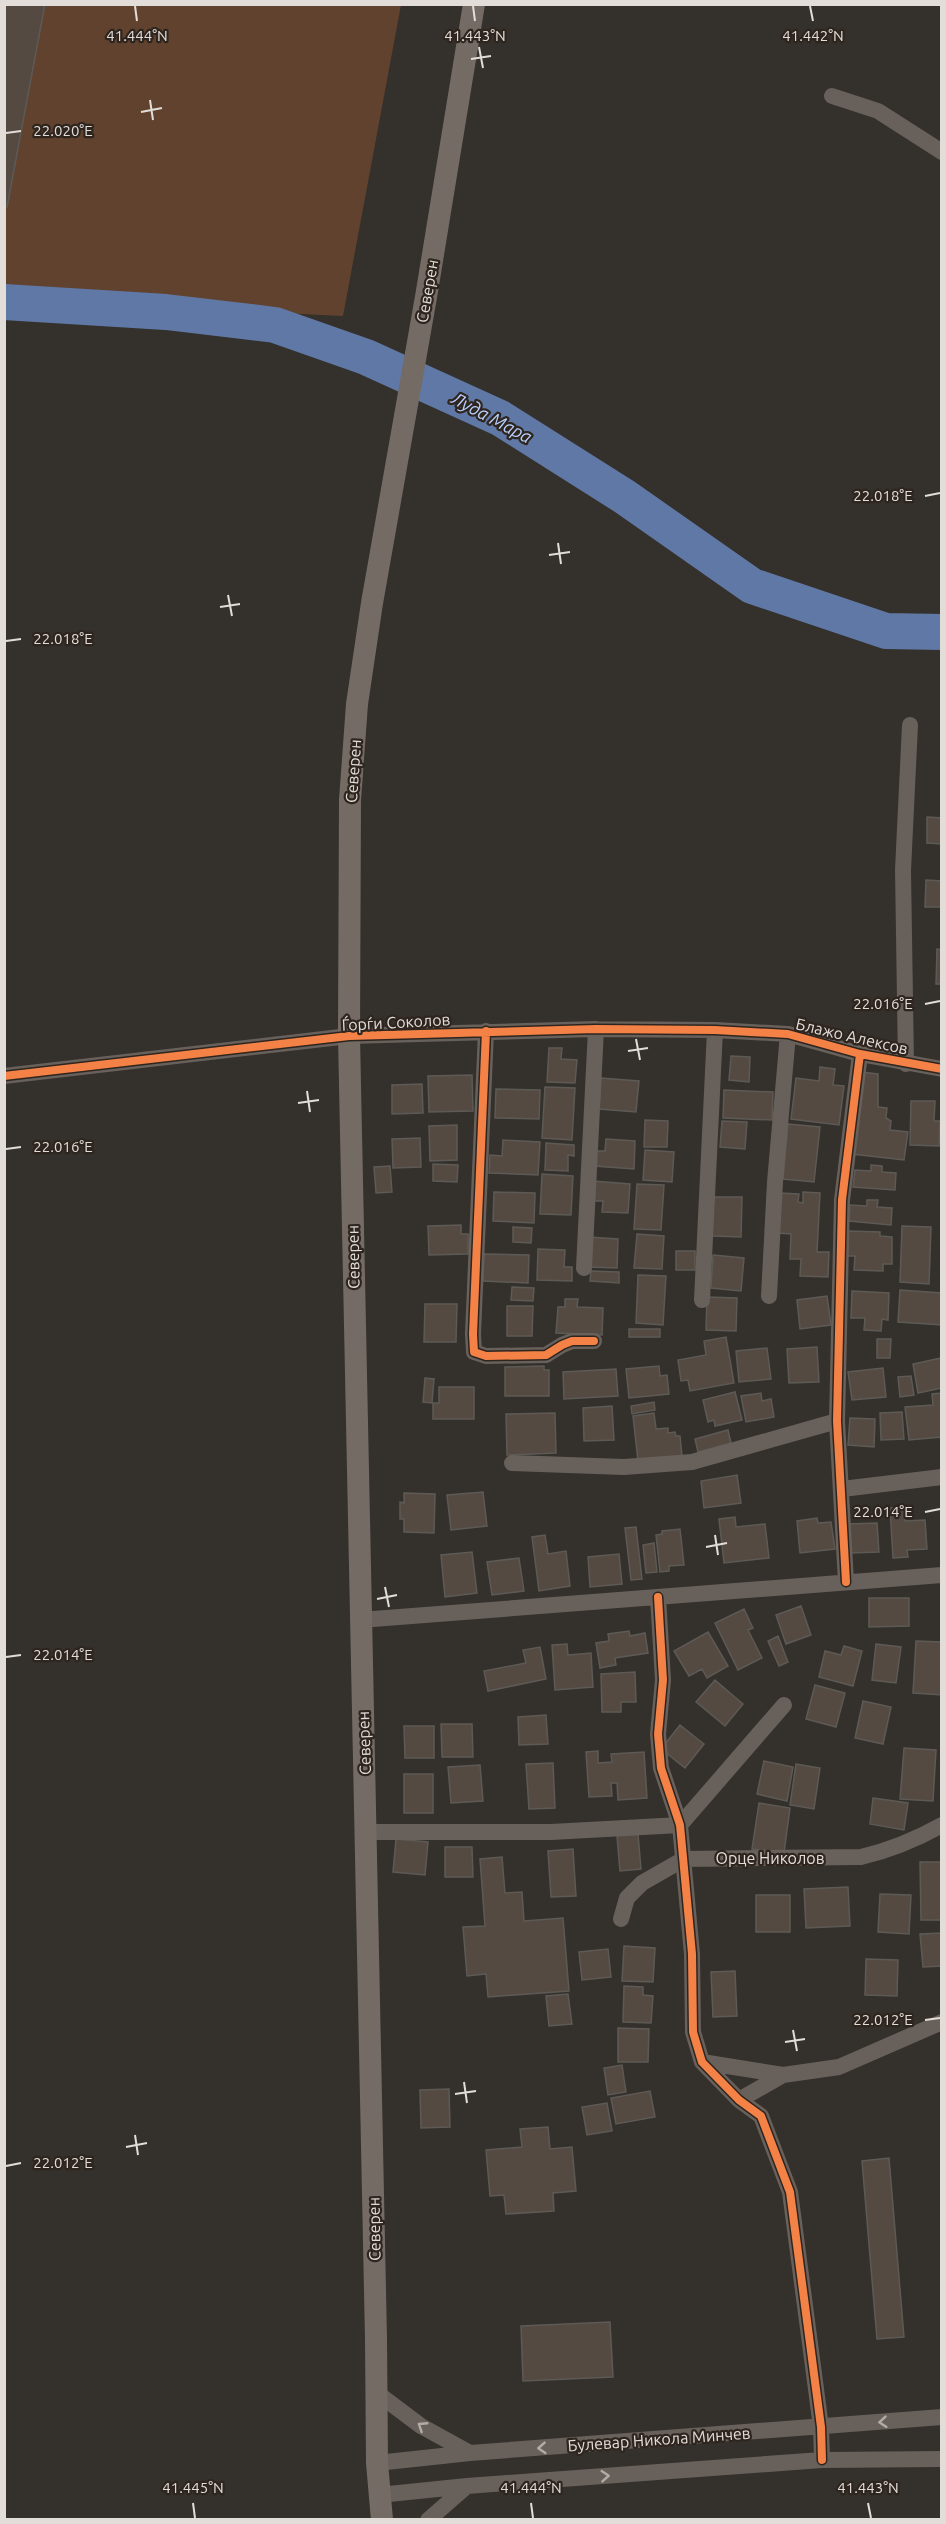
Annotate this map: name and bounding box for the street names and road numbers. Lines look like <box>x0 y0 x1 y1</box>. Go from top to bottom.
street label: Северен <box>413 258 441 324</box>
street label: Северен <box>342 739 364 803</box>
street label: Ѓорѓи Соколов <box>341 1008 451 1034</box>
street label: Блажо Алексов <box>794 1014 910 1058</box>
street label: Северен <box>343 1225 363 1289</box>
street label: Северен <box>354 1711 374 1775</box>
street label: Орце Николов <box>715 1849 825 1867</box>
street label: Северен <box>364 2197 384 2261</box>
street label: Булевар Никола Минчев <box>567 2424 751 2454</box>

